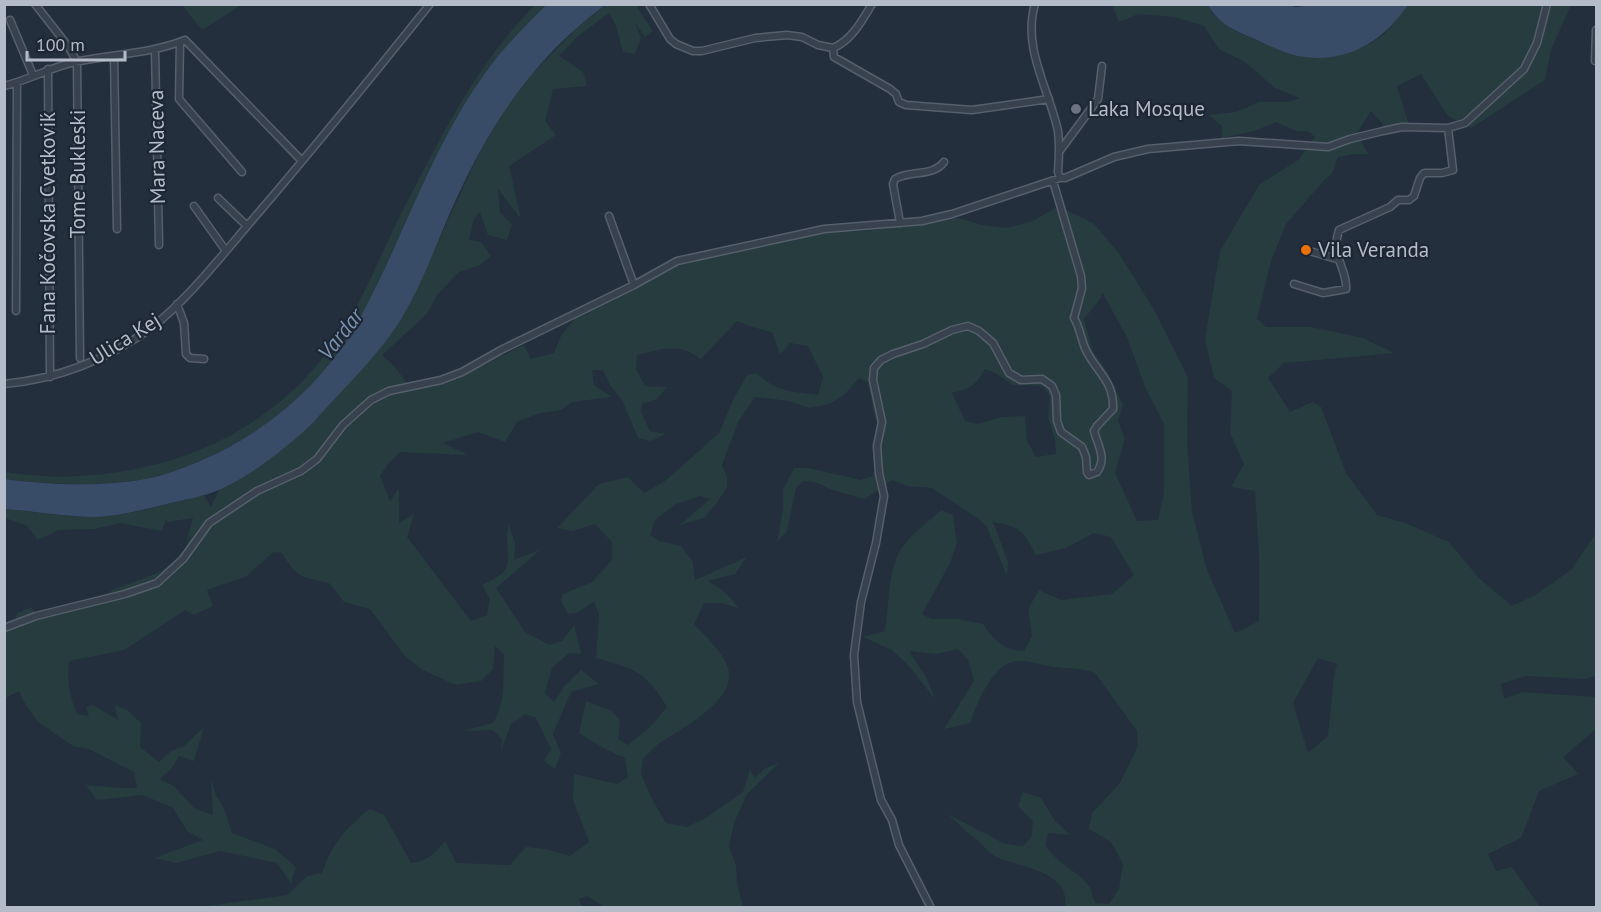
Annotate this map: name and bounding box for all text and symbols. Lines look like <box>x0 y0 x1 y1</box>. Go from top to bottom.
scale bar <box>27 24 124 62</box>
text: 100 m <box>36 33 85 56</box>
street label: Mara Naceva <box>142 90 171 204</box>
place label: Laka Mosque <box>1088 95 1205 122</box>
marker: Laka Mosque <box>1069 102 1083 116</box>
street label: Tome Bukleski <box>64 110 91 238</box>
street label: Fana Kočovska Cvetkoviḱ <box>34 112 61 334</box>
place label: Vila Veranda <box>1317 236 1429 263</box>
marker: Vila Veranda <box>1299 243 1313 257</box>
water label: Vardar <box>311 301 370 366</box>
street label: Ulica Kej <box>84 306 165 371</box>

